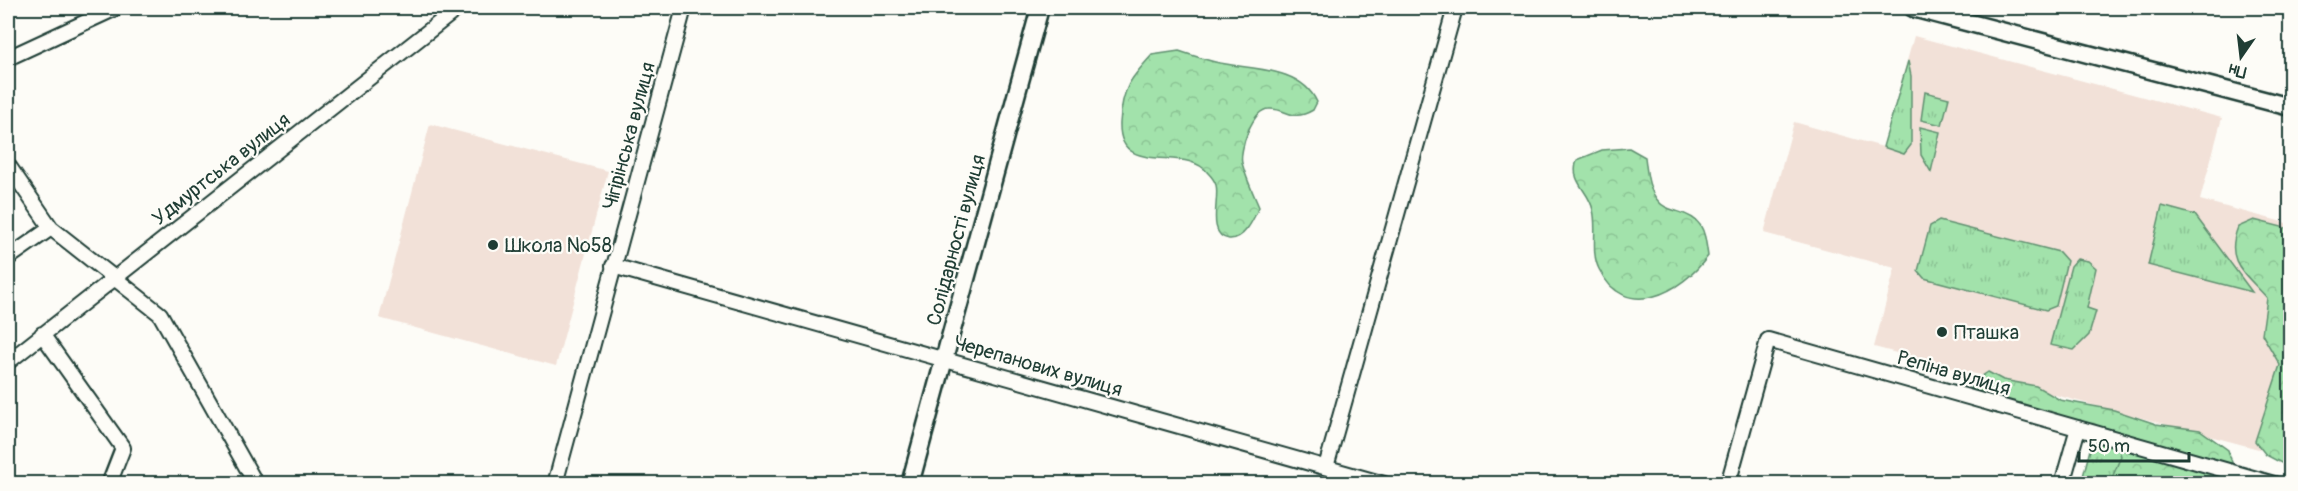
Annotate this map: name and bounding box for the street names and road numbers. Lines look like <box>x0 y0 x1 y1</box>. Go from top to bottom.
street label: Чiгiрiнська вулиця <box>597 59 661 213</box>
street label: Удмуртська вулиця <box>147 107 295 231</box>
street label: Солідарності вулиця <box>921 152 991 328</box>
street label: Черепанових вулиця <box>951 330 1125 402</box>
street label: Репiна вулиця <box>1894 345 2014 401</box>

